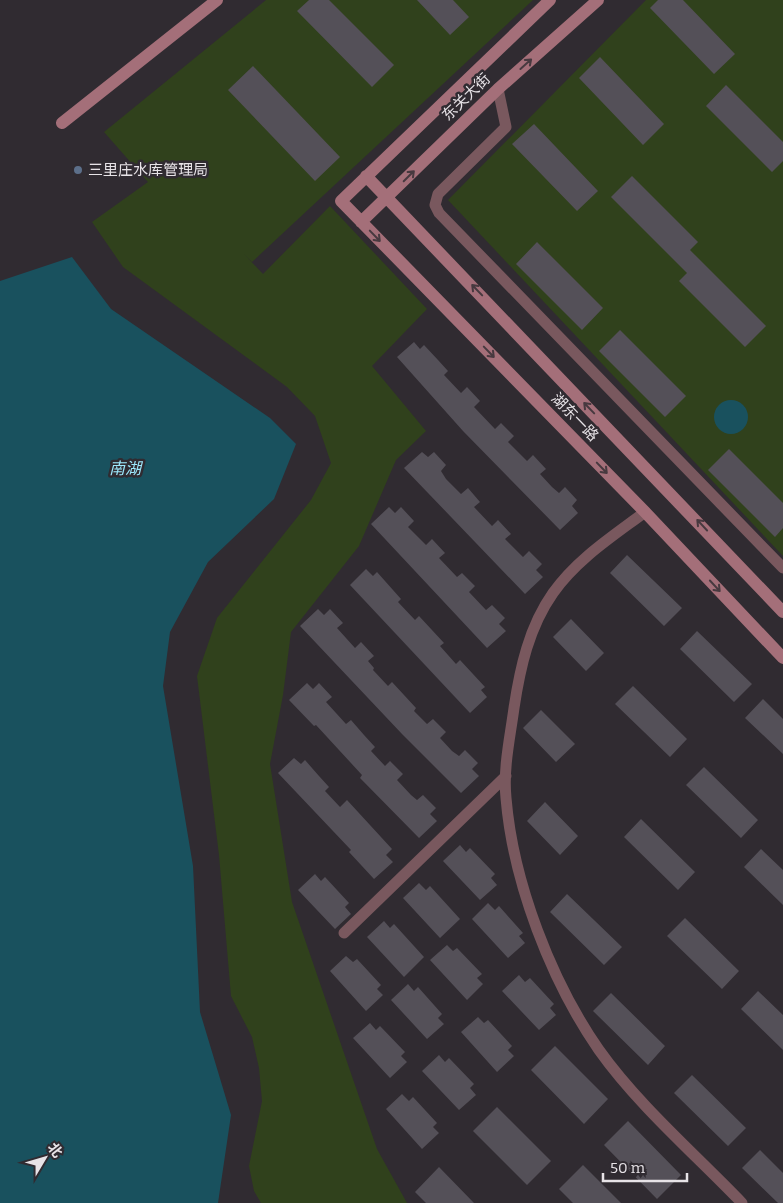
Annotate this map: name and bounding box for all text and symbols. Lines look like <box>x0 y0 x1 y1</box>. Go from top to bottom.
one-way arrow <box>519 58 532 69</box>
street label: 东关大街 <box>438 70 494 124</box>
place label: 三里庄水库管理局 <box>88 161 208 179</box>
marker: 三里庄水库管理局 <box>72 164 84 176</box>
one-way arrow <box>403 170 415 182</box>
one-way arrow <box>369 230 381 242</box>
one-way arrow <box>471 284 483 297</box>
one-way arrow <box>483 346 495 358</box>
street label: 湖东一路 <box>548 389 602 445</box>
one-way arrow <box>584 402 596 414</box>
water label: 南湖 <box>109 459 144 478</box>
one-way arrow <box>596 462 609 474</box>
one-way arrow <box>696 519 708 532</box>
one-way arrow <box>709 579 721 592</box>
north arrow <box>20 1133 70 1183</box>
text: 北 <box>44 1140 66 1161</box>
scale bar <box>603 1150 687 1182</box>
text: 50 m <box>610 1159 646 1177</box>

